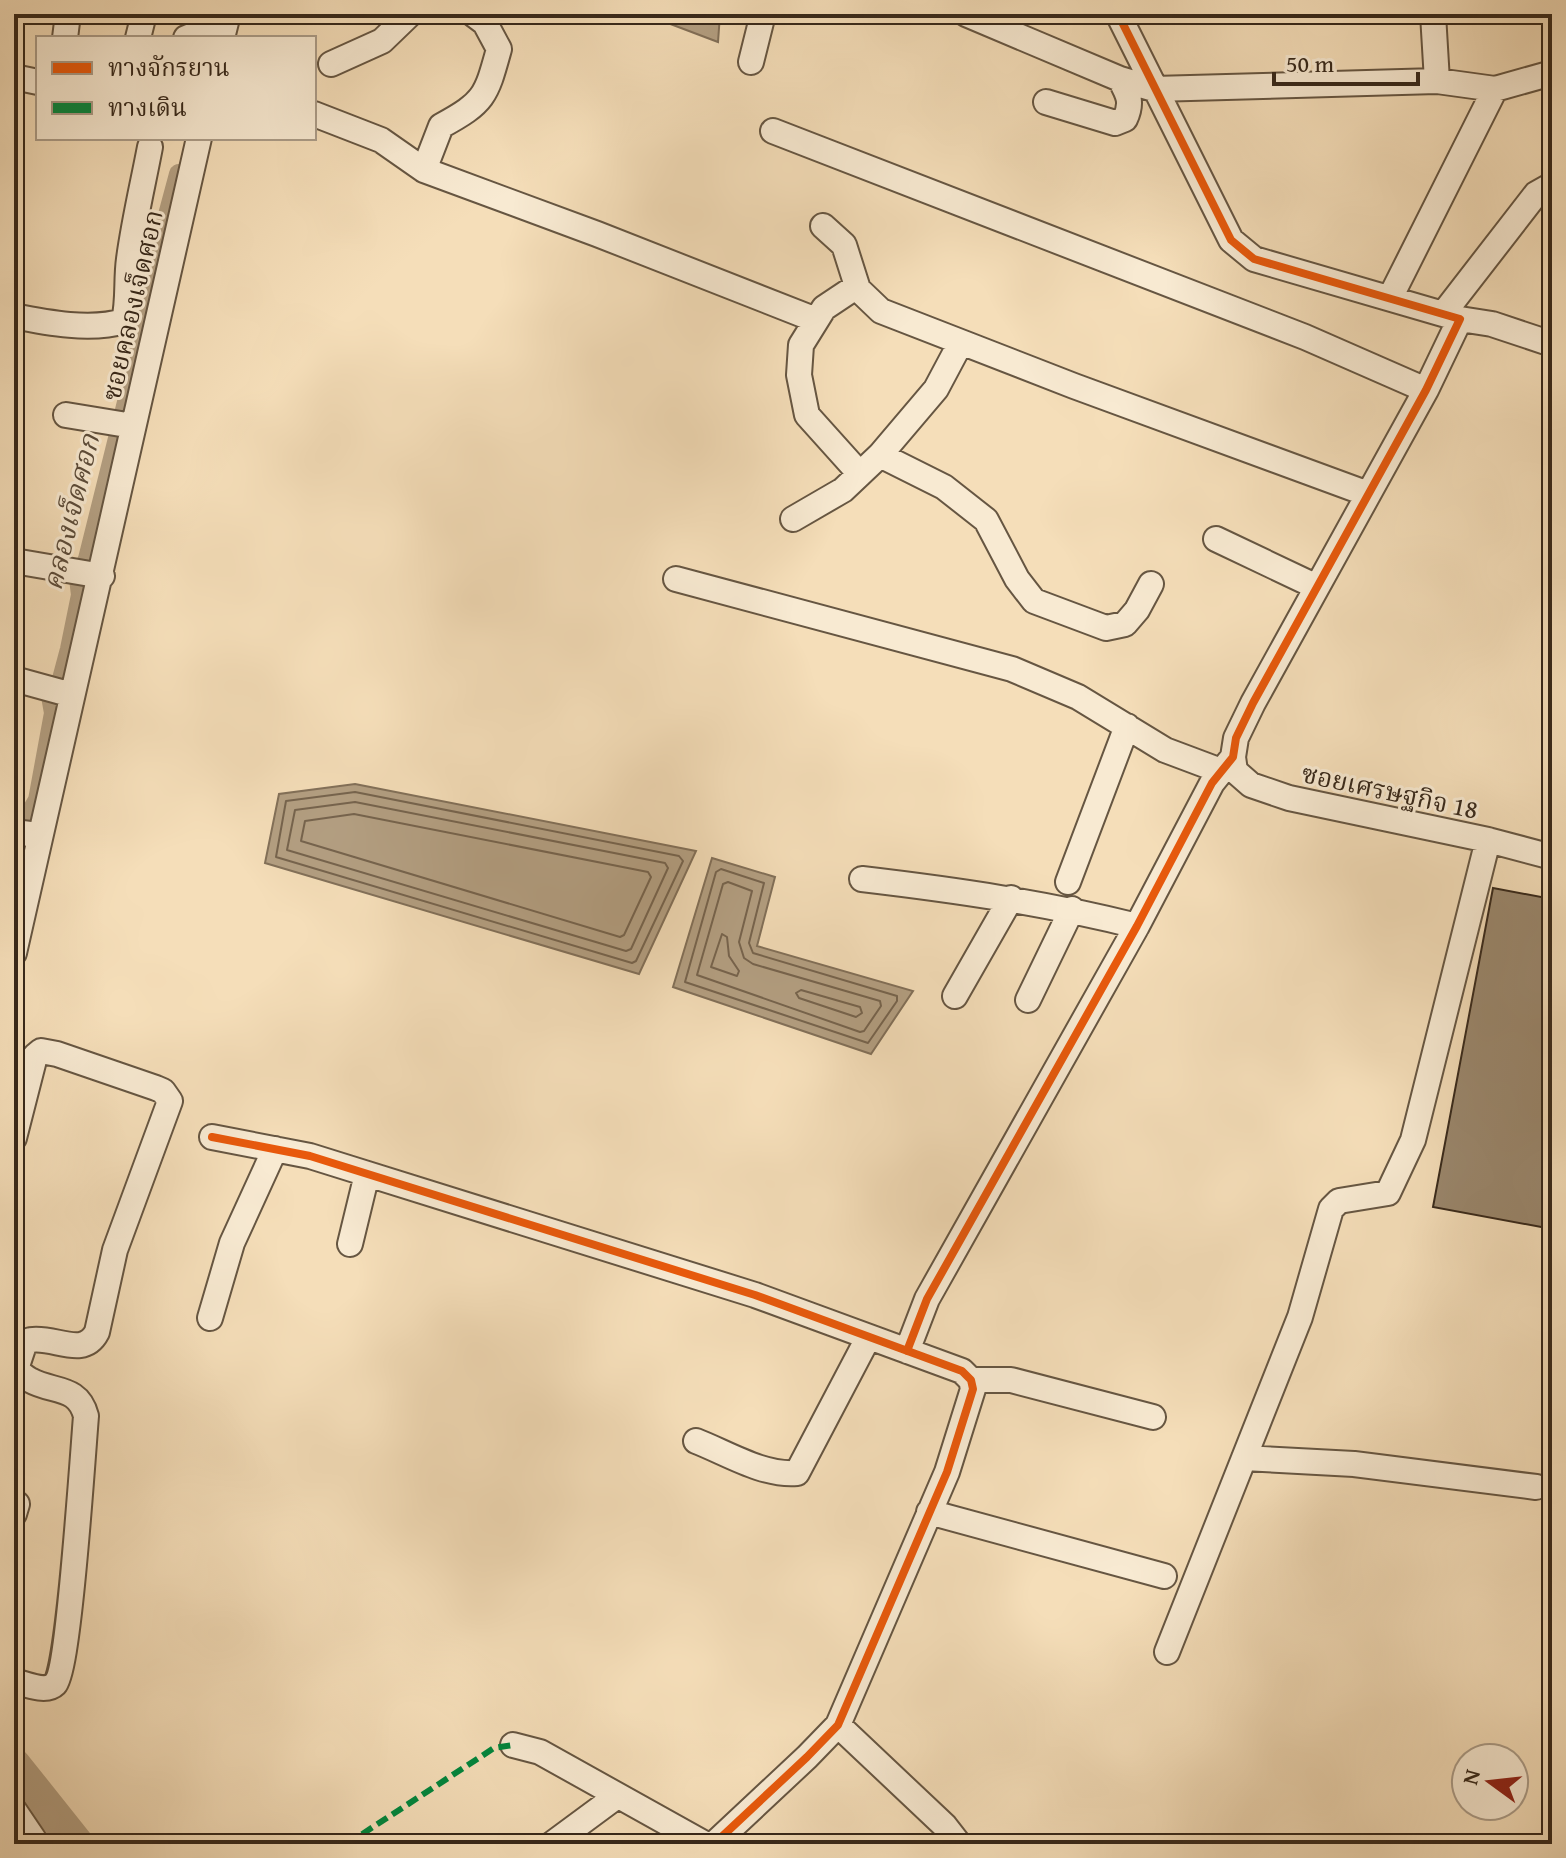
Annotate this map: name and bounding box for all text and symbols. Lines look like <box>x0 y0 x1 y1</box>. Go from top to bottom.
legend <box>36 36 316 140</box>
scale bar <box>1274 36 1418 86</box>
text: 50 m <box>1286 46 1334 81</box>
text: ทางจักรยาน <box>108 50 230 85</box>
text: ทางเดิน <box>108 90 187 125</box>
street label: ซอยคลองเจ็ดศอก <box>91 206 173 404</box>
water label: คลองเจ็ดศอก <box>31 429 109 595</box>
street label: ซอยเศรษฐกิจ 18 <box>1298 753 1482 829</box>
north arrow <box>1450 1742 1530 1822</box>
text: N <box>1453 1765 1488 1788</box>

